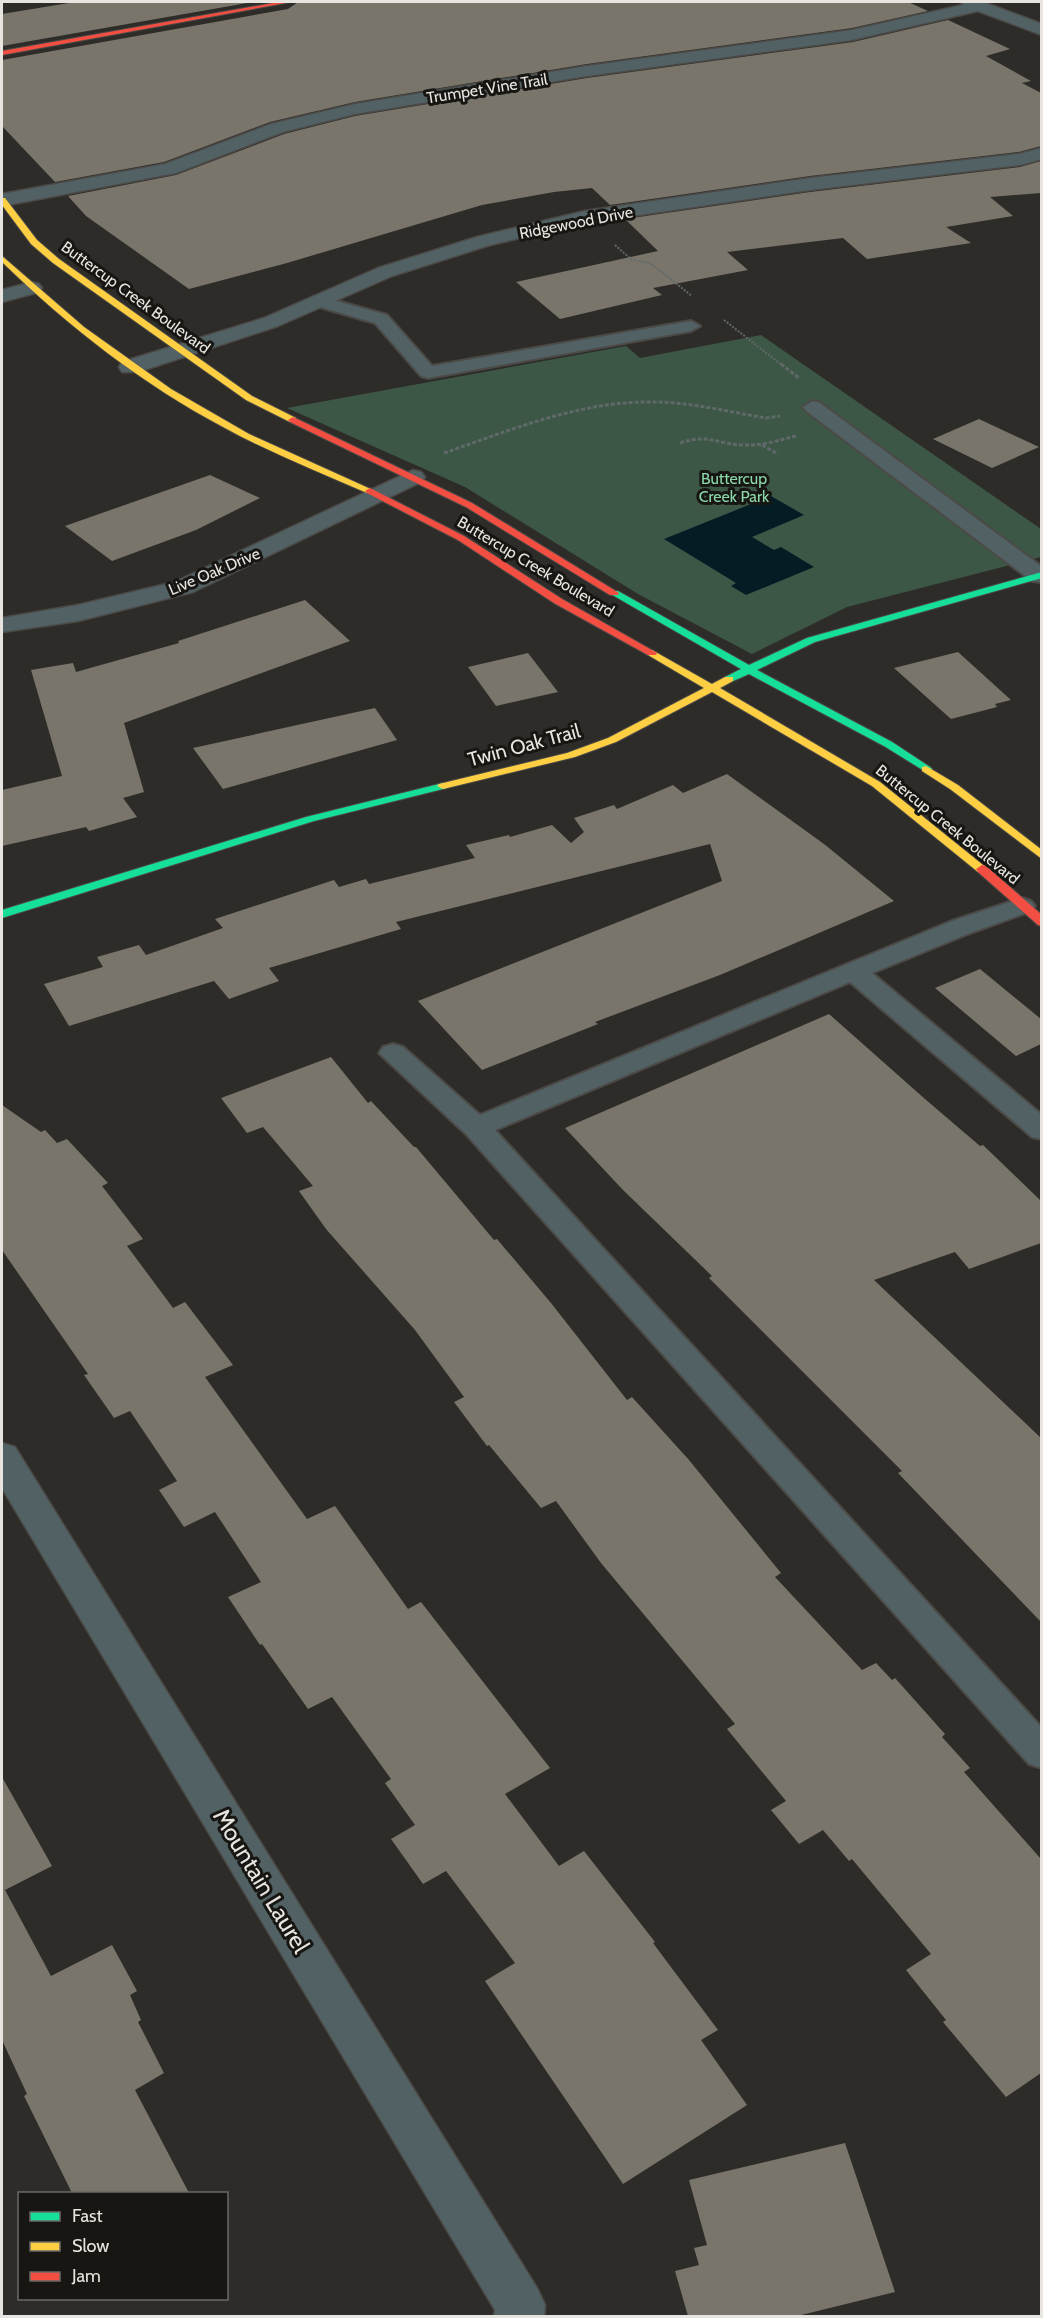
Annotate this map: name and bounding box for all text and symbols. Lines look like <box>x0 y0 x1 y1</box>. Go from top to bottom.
street label: Trumpet Vine Trail <box>425 70 549 107</box>
street label: Ridgewood Drive <box>518 202 635 243</box>
street label: Buttercup Creek Boulevard <box>58 237 214 358</box>
park label: Buttercup Creek Park <box>699 469 770 506</box>
street label: Buttercup Creek Boulevard <box>454 512 617 621</box>
street label: Live Oak Drive <box>166 544 263 599</box>
street label: Twin Oak Trail <box>465 718 583 772</box>
street label: Buttercup Creek Boulevard <box>872 761 1023 888</box>
street label: Mountain Laurel <box>207 1803 316 1958</box>
legend <box>18 2192 228 2300</box>
text: Fast <box>72 2205 103 2227</box>
text: Slow <box>72 2235 109 2257</box>
text: Jam <box>71 2265 101 2287</box>

